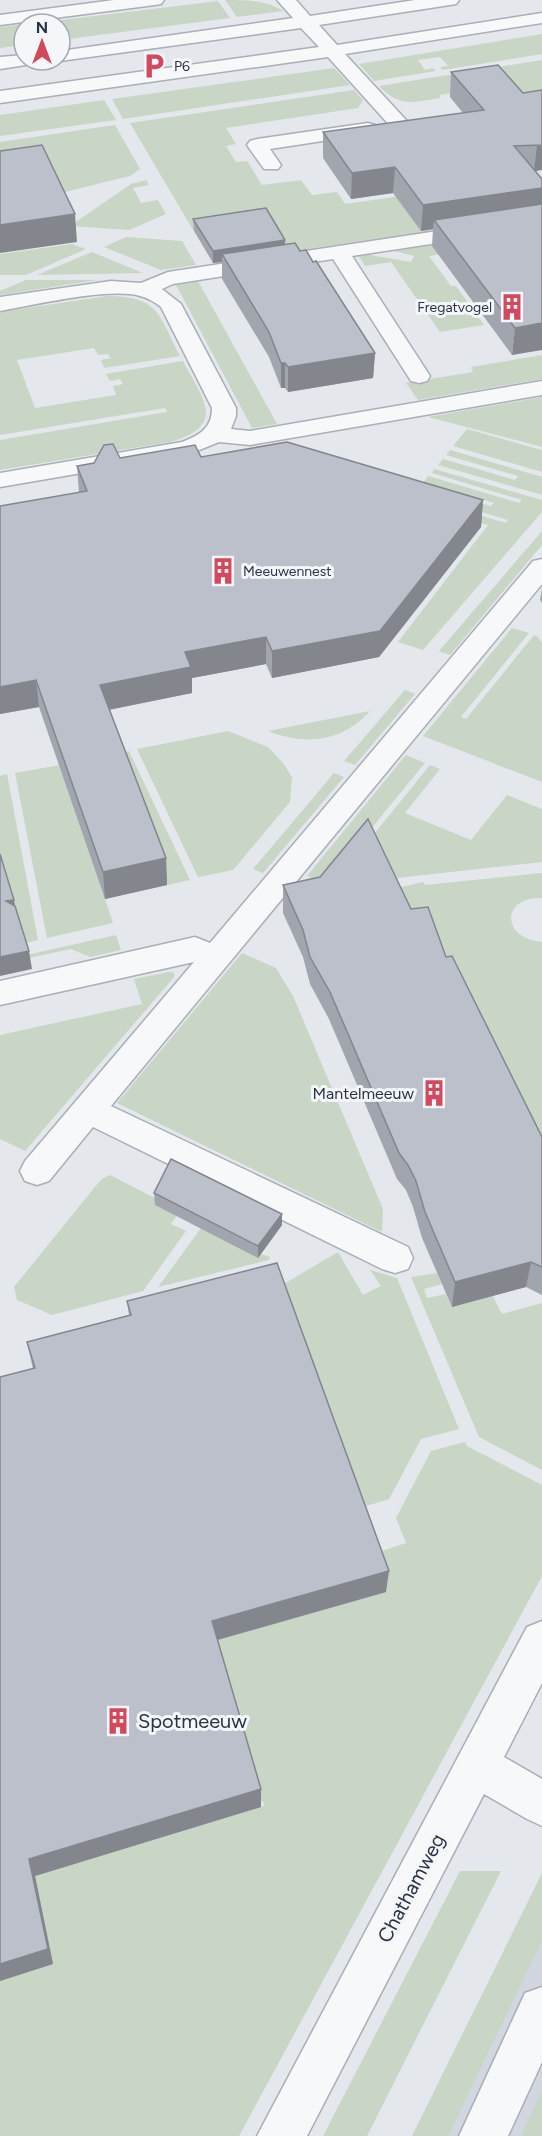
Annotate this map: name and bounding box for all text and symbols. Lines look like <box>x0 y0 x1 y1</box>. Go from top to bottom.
north arrow <box>12 12 72 72</box>
text: N <box>36 18 48 37</box>
parking icon: P6 <box>139 51 169 81</box>
place label: P6 <box>174 58 190 75</box>
building icon: Fregatvogel <box>497 292 527 322</box>
place label: Fregatvogel <box>417 299 492 316</box>
building icon: Meeuwennest <box>208 556 238 586</box>
place label: Meeuwennest <box>243 563 331 580</box>
building icon: Mantelmeeuw <box>419 1078 449 1108</box>
place label: Mantelmeeuw <box>313 1084 414 1103</box>
building icon: Spotmeeuw <box>103 1706 133 1736</box>
place label: Spotmeeuw <box>138 1709 247 1733</box>
street label: Chathamweg <box>372 1830 450 1946</box>

